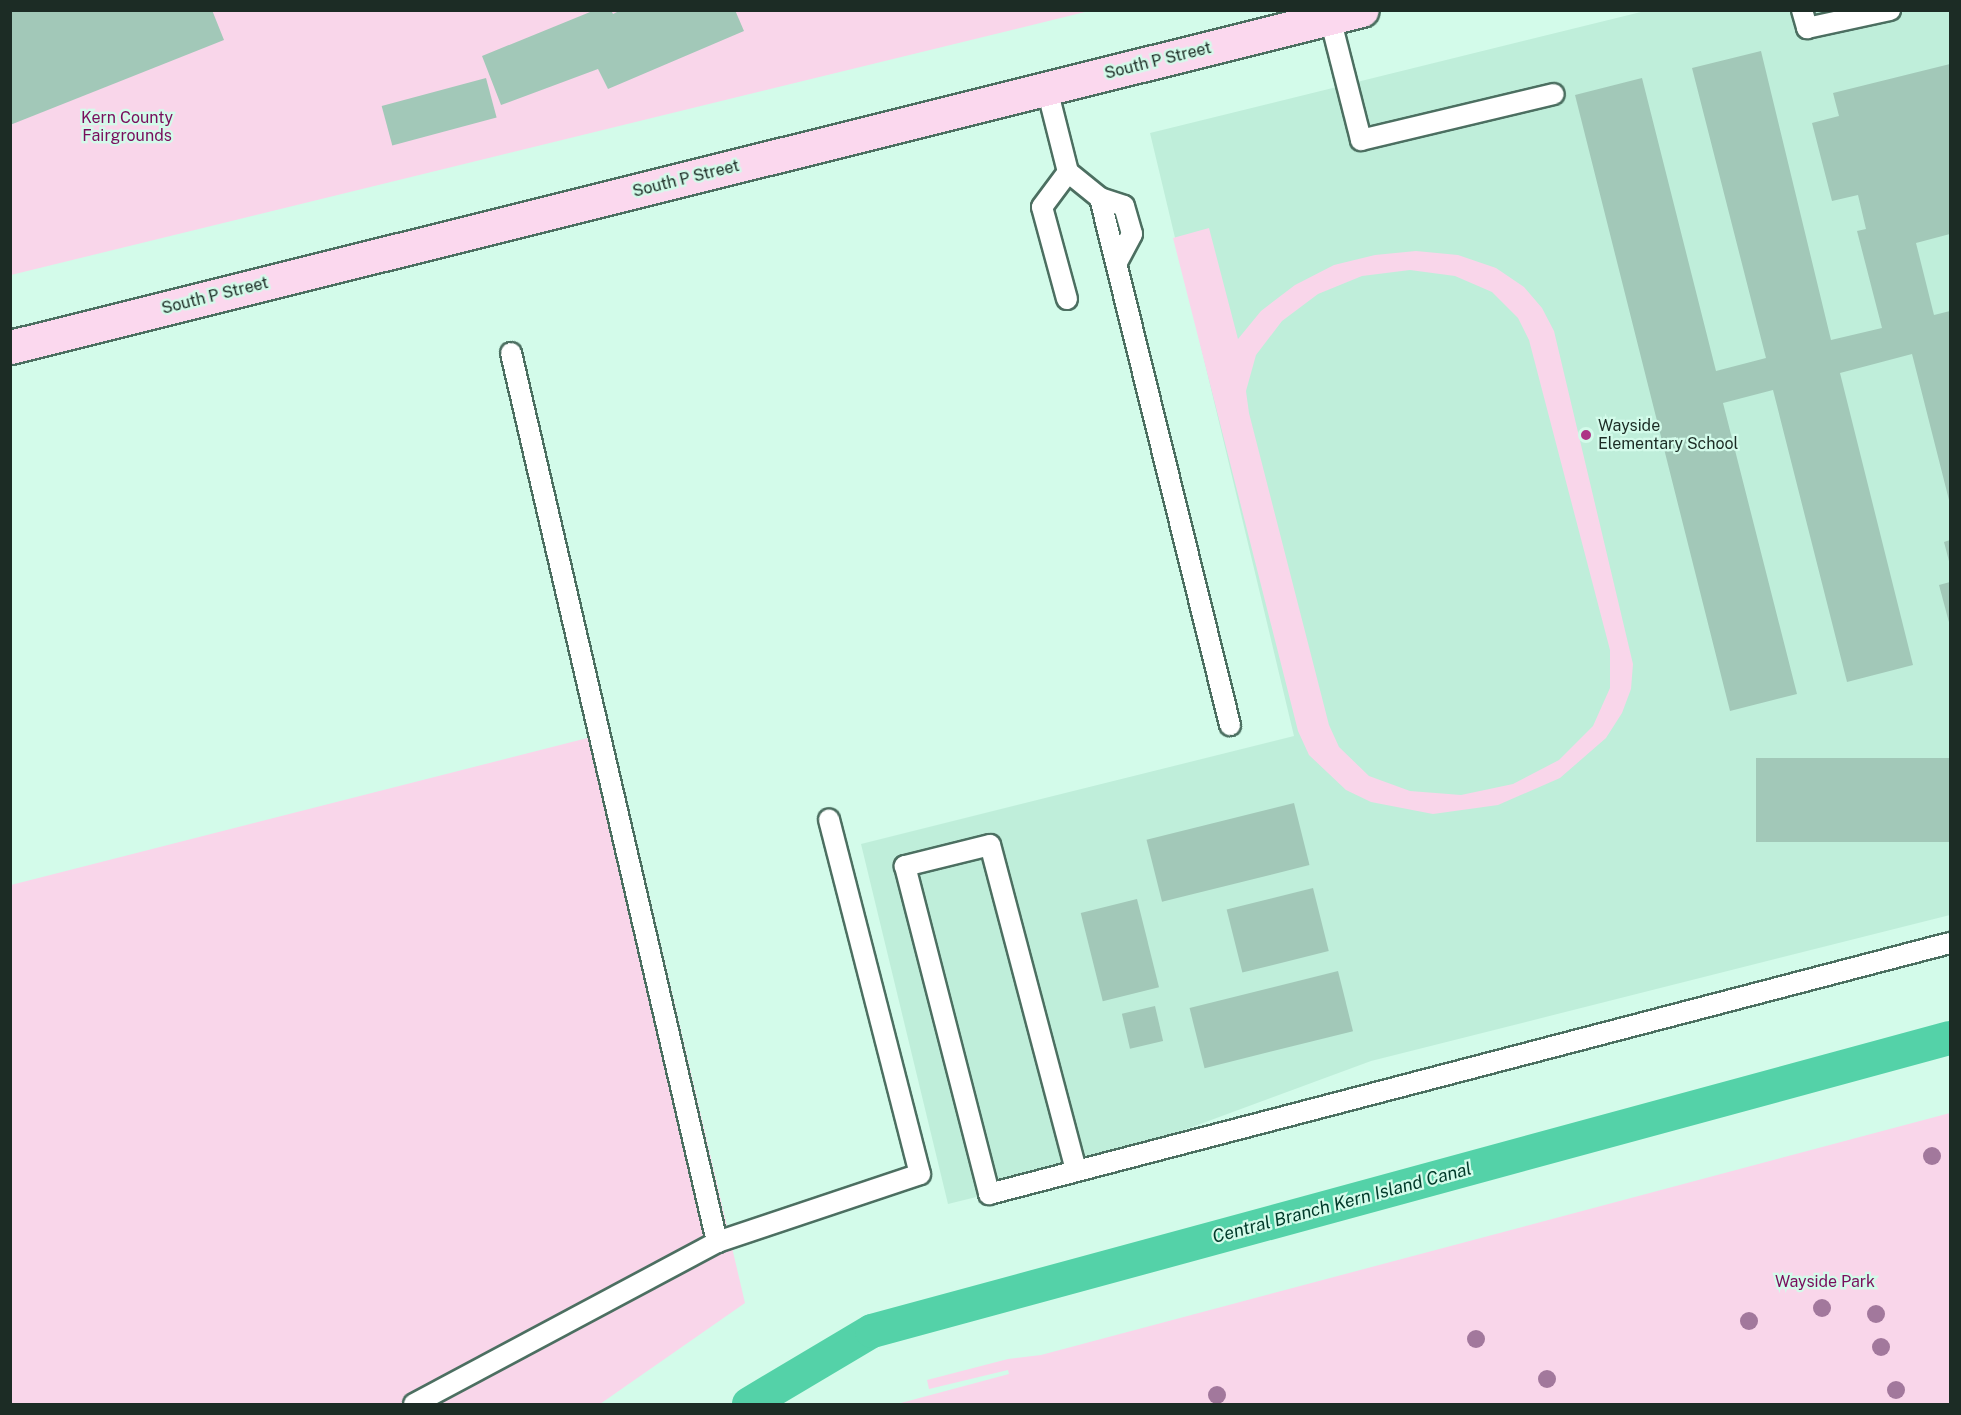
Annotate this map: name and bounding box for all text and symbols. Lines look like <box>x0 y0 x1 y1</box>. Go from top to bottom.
street label: South P Street <box>1103 38 1213 84</box>
park label: Kern County Fairgrounds <box>81 108 173 146</box>
street label: South P Street <box>631 156 741 202</box>
street label: South P Street <box>160 273 270 319</box>
place label: Wayside Elementary School <box>1598 416 1738 454</box>
marker: Wayside Elementary School <box>1579 428 1593 442</box>
water label: Central Branch Kern Island Canal <box>1210 1158 1474 1248</box>
park label: Wayside Park <box>1775 1272 1875 1292</box>

